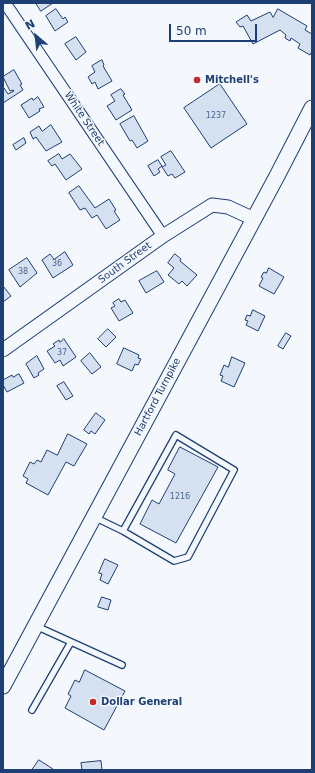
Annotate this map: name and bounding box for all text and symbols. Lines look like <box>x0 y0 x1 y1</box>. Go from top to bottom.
north arrow <box>16 16 56 56</box>
scale bar <box>171 16 259 42</box>
text: N <box>23 17 37 33</box>
text: 50 m <box>176 24 207 38</box>
place label: Mitchell's <box>205 74 259 86</box>
marker: Mitchell's <box>192 75 202 85</box>
street label: White Street <box>62 90 106 148</box>
house number: 1237 <box>206 111 226 121</box>
street label: South Street <box>96 240 154 286</box>
house number: 36 <box>52 259 62 269</box>
house number: 38 <box>18 267 28 277</box>
house number: 37 <box>57 348 67 358</box>
street label: Hartford Turnpike <box>132 356 184 438</box>
house number: 1216 <box>170 492 190 502</box>
place label: Dollar General <box>101 696 182 708</box>
marker: Dollar General <box>88 697 98 707</box>

